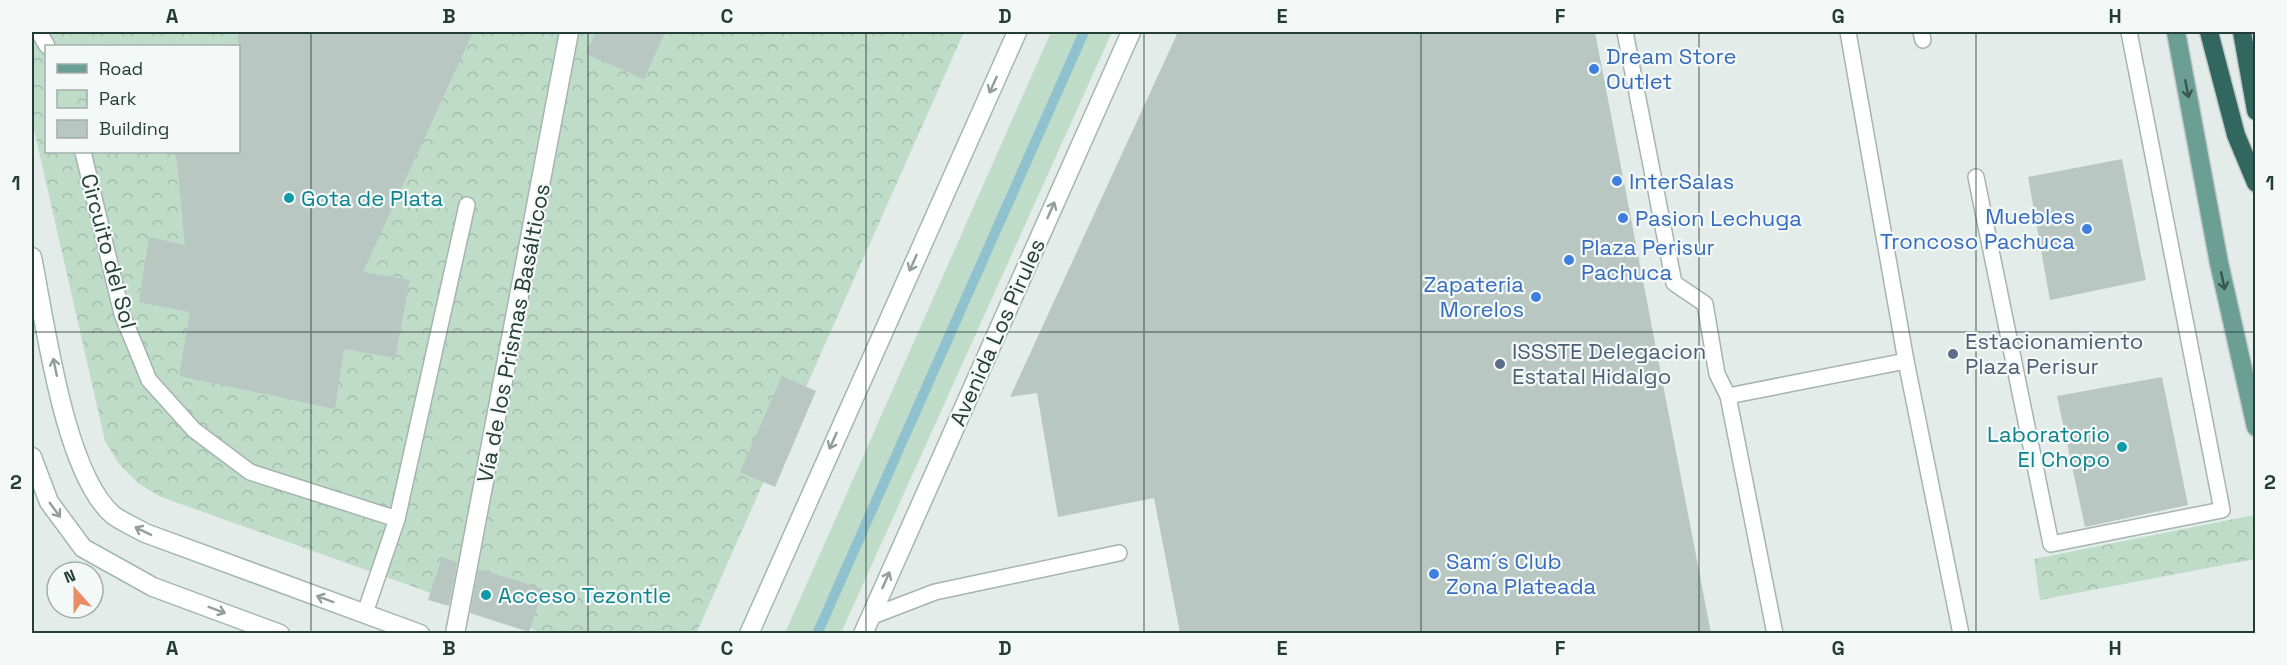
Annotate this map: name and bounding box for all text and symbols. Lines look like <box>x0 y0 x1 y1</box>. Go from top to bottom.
text: A <box>166 3 179 29</box>
text: B <box>442 3 456 29</box>
text: C <box>721 3 734 29</box>
text: D <box>998 3 1012 29</box>
text: E <box>1276 3 1288 29</box>
text: F <box>1555 3 1566 29</box>
text: G <box>1831 3 1845 29</box>
text: H <box>2108 3 2122 29</box>
place label: Dream Store Outlet <box>1606 42 1736 95</box>
legend <box>45 45 240 153</box>
text: Road <box>99 57 143 80</box>
marker: Dream Store Outlet <box>1587 62 1601 76</box>
one-way arrow <box>987 75 998 93</box>
one-way arrow <box>2182 79 2193 98</box>
text: Park <box>99 87 137 110</box>
text: Building <box>99 117 169 140</box>
place label: InterSalas <box>1629 167 1734 195</box>
text: 1 <box>11 170 21 196</box>
text: 1 <box>2265 170 2275 196</box>
street label: Circuito del Sol <box>75 171 143 331</box>
marker: InterSalas <box>1610 174 1624 188</box>
street label: Vía de los Prismas Basálticos <box>470 181 556 485</box>
place label: Gota de Plata <box>301 184 444 212</box>
marker: Gota de Plata <box>282 191 296 205</box>
one-way arrow <box>1046 202 1058 220</box>
place label: Muebles Troncoso Pachuca <box>1880 202 2075 255</box>
place label: Pasion Lechuga <box>1635 204 1802 232</box>
marker: Pasion Lechuga <box>1616 211 1630 225</box>
marker: Muebles Troncoso Pachuca <box>2080 222 2094 236</box>
place label: Plaza Perisur Pachuca <box>1581 233 1715 286</box>
street label: Avenida Los Pirules <box>943 234 1051 430</box>
one-way arrow <box>907 253 918 271</box>
marker: Plaza Perisur Pachuca <box>1562 253 1576 267</box>
place label: Zapateria Morelos <box>1423 270 1524 323</box>
one-way arrow <box>2218 270 2229 290</box>
marker: Zapateria Morelos <box>1529 290 1543 304</box>
place label: Estacionamiento Plaza Perisur <box>1965 327 2143 380</box>
place label: ISSSTE Delegacion Estatal Hidalgo <box>1512 337 1706 390</box>
marker: Estacionamiento Plaza Perisur <box>1946 347 1960 361</box>
marker: ISSSTE Delegacion Estatal Hidalgo <box>1493 357 1507 371</box>
one-way arrow <box>49 358 60 377</box>
place label: Laboratorio El Chopo <box>1987 420 2110 473</box>
one-way arrow <box>827 431 839 449</box>
marker: Laboratorio El Chopo <box>2115 440 2129 454</box>
text: 2 <box>10 469 22 495</box>
text: 2 <box>2264 469 2276 495</box>
one-way arrow <box>49 502 61 518</box>
one-way arrow <box>134 524 152 536</box>
place label: Sam´s Club Zona Plateada <box>1446 547 1597 600</box>
north arrow <box>45 560 105 620</box>
text: N <box>61 565 79 588</box>
marker: Sam´s Club Zona Plateada <box>1427 567 1441 581</box>
one-way arrow <box>882 571 893 589</box>
place label: Acceso Tezontle <box>498 581 671 609</box>
marker: Acceso Tezontle <box>479 588 493 602</box>
one-way arrow <box>316 592 335 603</box>
one-way arrow <box>207 606 226 617</box>
text: A <box>166 635 179 661</box>
text: B <box>442 635 456 661</box>
text: C <box>721 635 734 661</box>
text: D <box>998 635 1012 661</box>
text: E <box>1276 635 1288 661</box>
text: F <box>1555 635 1566 661</box>
text: G <box>1831 635 1845 661</box>
text: H <box>2108 635 2122 661</box>

